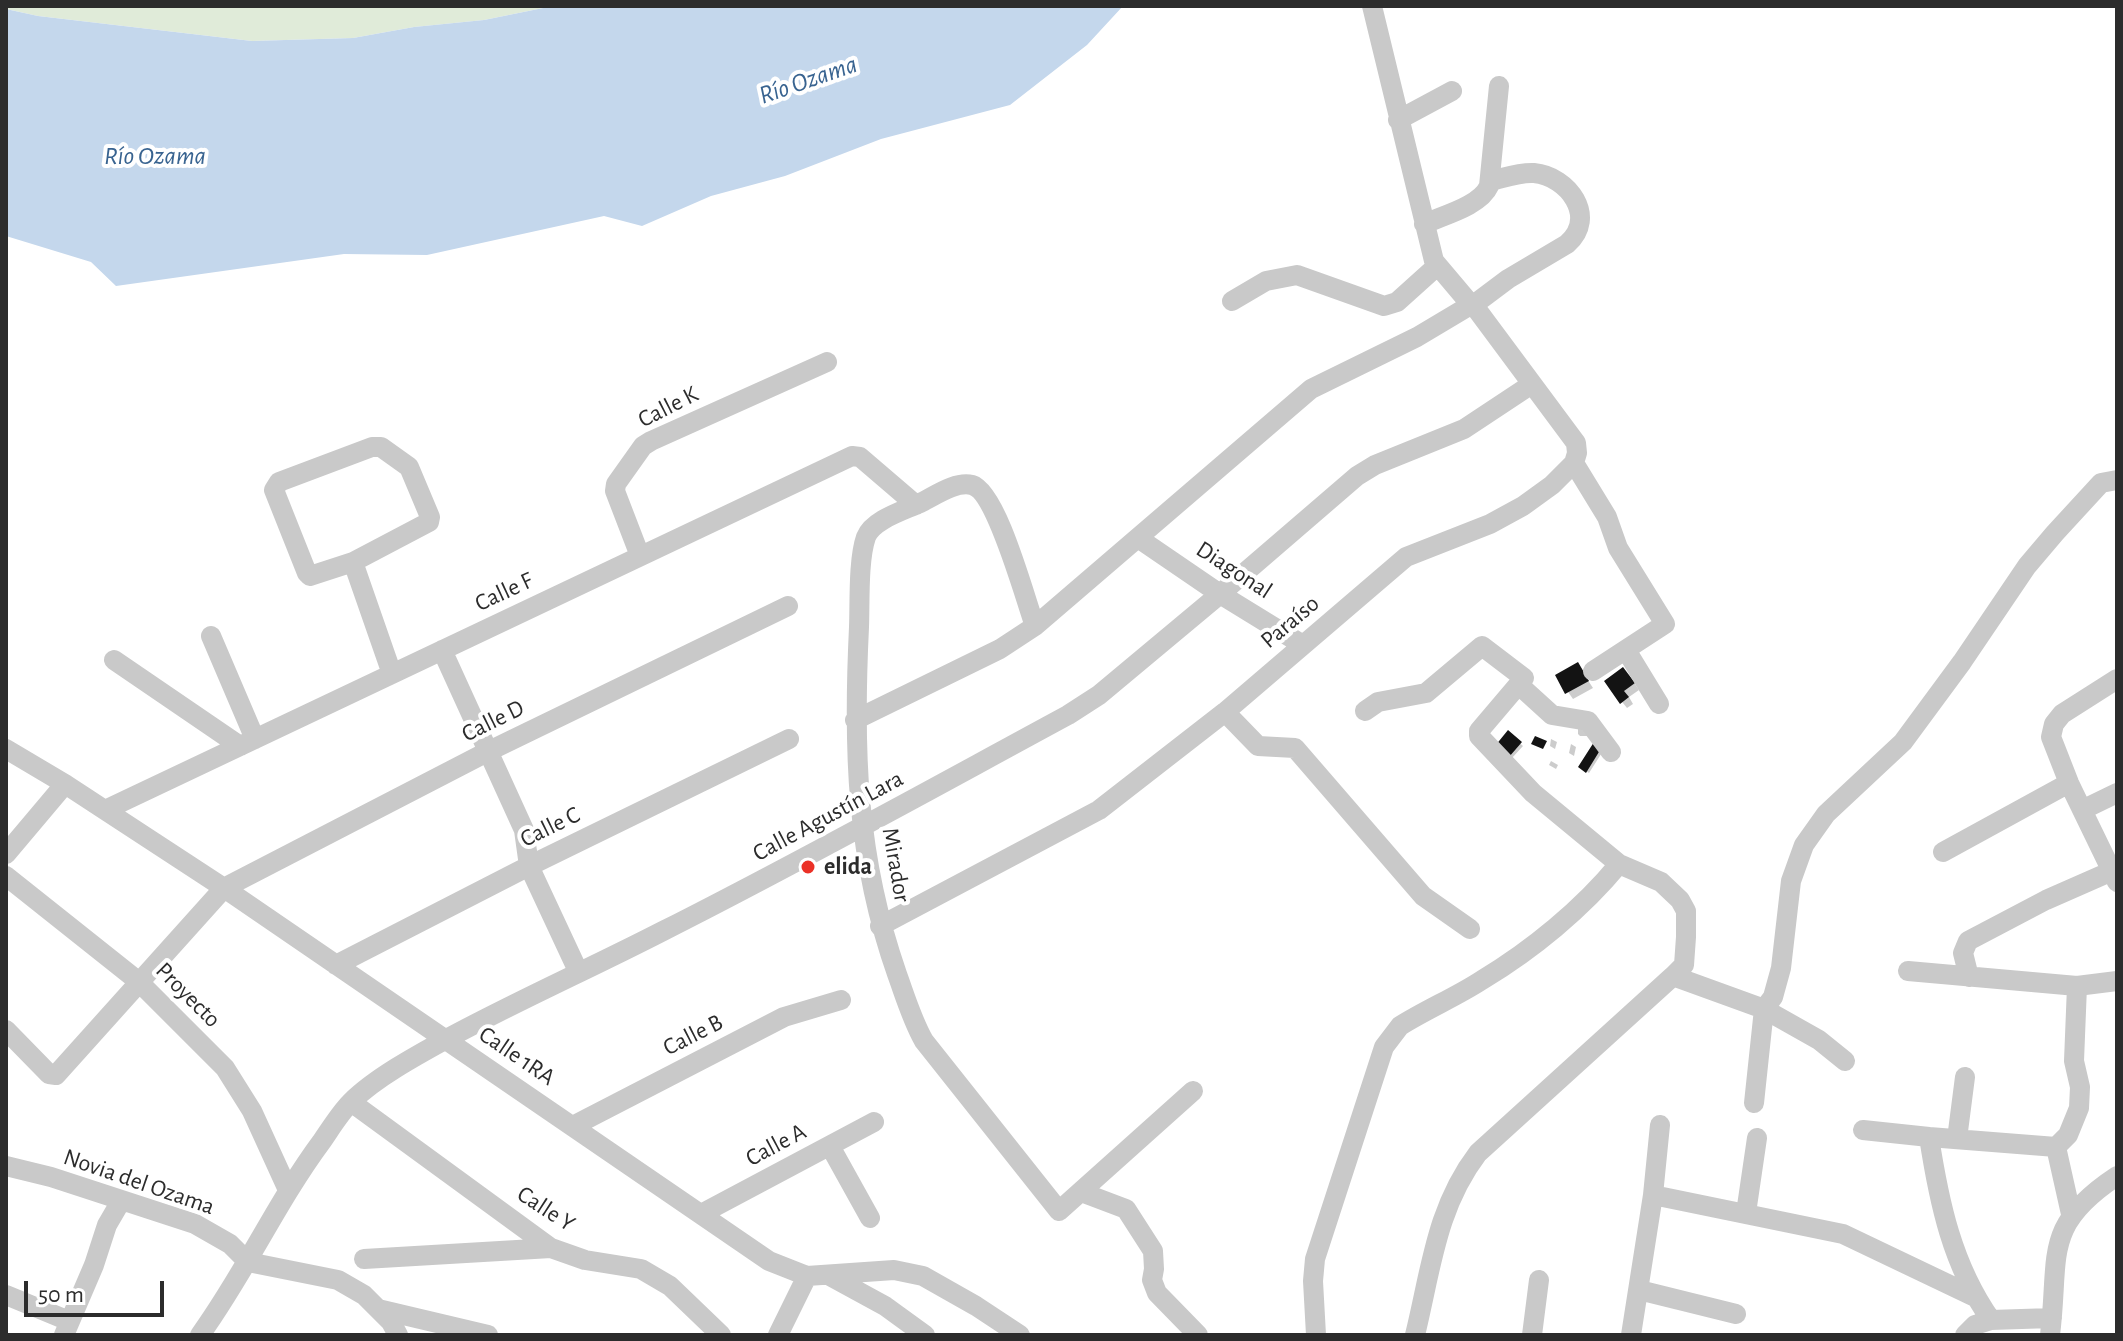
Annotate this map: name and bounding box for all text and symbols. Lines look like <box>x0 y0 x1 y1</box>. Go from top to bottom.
water label: Río Ozama <box>755 49 861 111</box>
water label: Río Ozama <box>104 140 206 172</box>
street label: Calle K <box>633 380 703 434</box>
street label: Diagonal <box>1191 535 1277 605</box>
street label: Calle F <box>470 566 538 618</box>
street label: Paraíso <box>1255 589 1325 655</box>
street label: Calle D <box>457 694 529 748</box>
street label: Calle Agustín Lara <box>748 764 908 868</box>
street label: Calle C <box>515 800 585 854</box>
street label: Mirador <box>875 826 917 904</box>
place label: elida <box>824 853 872 881</box>
marker: elida <box>799 858 817 876</box>
street label: Proyecto <box>149 956 227 1034</box>
street label: Calle B <box>658 1008 728 1062</box>
street label: Calle 1RA <box>473 1020 561 1092</box>
street label: Calle A <box>741 1117 811 1173</box>
street label: Novia del Ozama <box>60 1143 218 1221</box>
street label: Calle Y <box>512 1180 580 1238</box>
scale bar <box>28 1265 168 1315</box>
text: 50 m <box>38 1283 84 1307</box>

